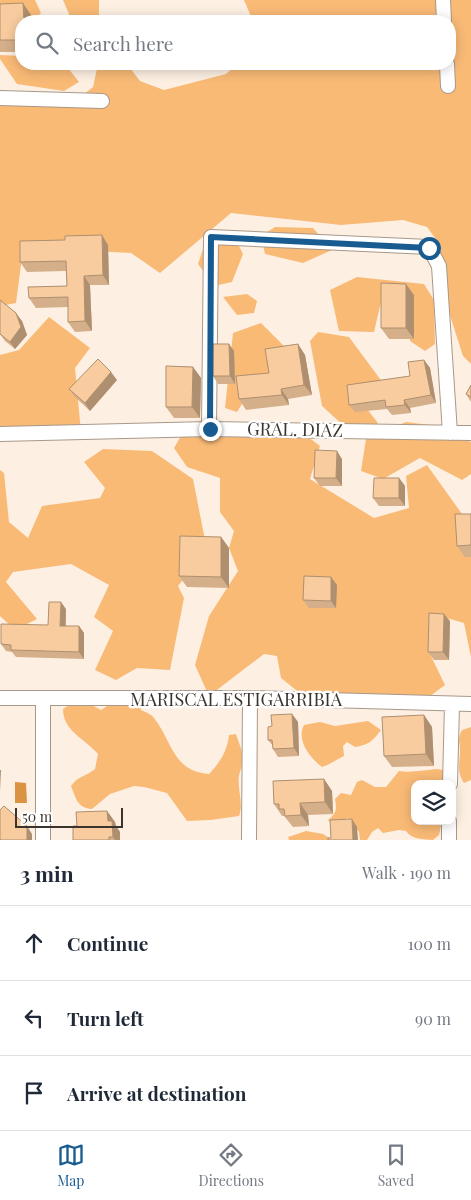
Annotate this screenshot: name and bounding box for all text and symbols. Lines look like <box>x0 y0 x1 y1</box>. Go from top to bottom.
search box <box>15 15 456 70</box>
icon: search <box>33 29 61 57</box>
text: Search here <box>73 30 173 56</box>
route start <box>418 237 441 260</box>
street label: GRAL. DIAZ <box>247 416 343 442</box>
route end <box>199 418 222 441</box>
street label: MARISCAL ESTIGARRIBIA <box>130 687 343 711</box>
map controls <box>411 780 456 825</box>
button: layers <box>411 780 456 825</box>
scale bar <box>15 805 122 828</box>
text: 50 m <box>22 807 52 826</box>
text: 3 min <box>20 859 74 887</box>
text: Walk · 190 m <box>362 862 451 883</box>
icon: ahead <box>20 929 48 957</box>
text: Continue <box>67 930 148 956</box>
text: 100 m <box>408 933 451 954</box>
icon: left <box>20 1004 48 1032</box>
text: Turn left <box>67 1005 144 1031</box>
text: 90 m <box>415 1008 451 1029</box>
icon: arrive <box>20 1079 48 1107</box>
text: Arrive at destination <box>67 1080 247 1106</box>
tab: Map <box>57 1141 85 1190</box>
tab: Directions <box>199 1141 264 1190</box>
tab: Saved <box>378 1141 414 1190</box>

